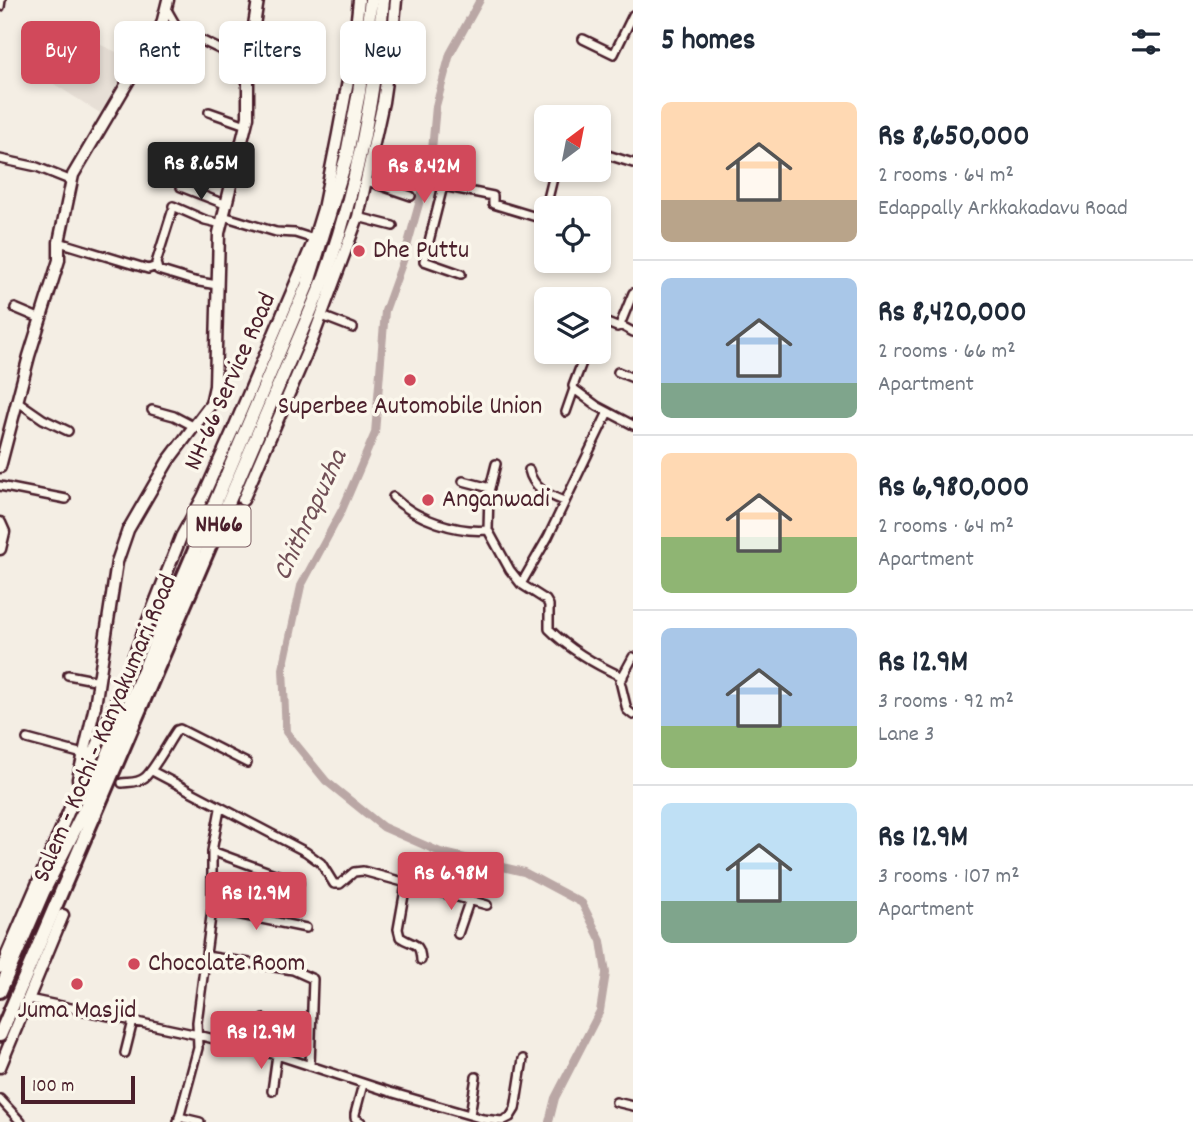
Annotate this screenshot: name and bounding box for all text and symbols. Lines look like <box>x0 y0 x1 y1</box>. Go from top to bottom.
chip: Buy <box>21 21 100 84</box>
chip: Rent <box>114 21 205 84</box>
chip: Filters <box>219 21 326 84</box>
chip: New <box>340 21 426 84</box>
text: 5 homes <box>661 21 755 64</box>
icon: filters <box>1127 23 1165 61</box>
north arrow <box>534 105 611 182</box>
map controls <box>534 105 611 364</box>
text: Rs 8,650,000 <box>878 117 1030 160</box>
icon: home <box>717 130 801 214</box>
pin: Rs 8.65M <box>129 142 273 202</box>
pin: Rs 8.42M <box>352 146 496 205</box>
text: Rs 8.65M <box>164 148 238 181</box>
text: Rs 8.42M <box>388 151 460 184</box>
text: 2 rooms · 64 m² <box>878 160 1014 193</box>
text: Edappally Arkkakadavu Road <box>878 193 1128 226</box>
button: locate <box>534 196 611 273</box>
place label: Dhe Puttu <box>373 233 469 270</box>
marker: Dhe Puttu <box>351 243 367 259</box>
street label: NH-66 Service Road <box>175 287 287 477</box>
button: layers <box>534 287 611 364</box>
text: Rs 8,420,000 <box>878 293 1027 336</box>
icon: home <box>717 306 801 390</box>
text: 2 rooms · 66 m² <box>878 336 1016 369</box>
text: Apartment <box>878 369 974 402</box>
marker: Superbee Automobile Union <box>402 372 418 388</box>
place label: Superbee Automobile Union <box>278 389 542 426</box>
water label: Chithrapuzha <box>264 442 361 588</box>
text: Rs 6,980,000 <box>878 468 1029 511</box>
icon: home <box>717 481 801 565</box>
place label: Anganwadi <box>442 482 550 519</box>
marker: Anganwadi <box>420 492 436 508</box>
road number: NH66 <box>188 505 250 546</box>
text: 2 rooms · 64 m² <box>878 511 1014 544</box>
text: Apartment <box>878 544 974 577</box>
street label: Salem - Kochi - Kanyakumari Road <box>24 569 188 889</box>
text: Rs 12.9M <box>878 643 968 686</box>
icon: home <box>717 656 801 740</box>
text: 3 rooms · 92 m² <box>878 686 1014 719</box>
text: Lane 3 <box>878 719 934 752</box>
text: Rs 12.9M <box>878 818 968 861</box>
icon: home <box>717 831 801 915</box>
pin: Rs 6.98M <box>379 852 523 912</box>
text: Rs 6.98M <box>414 858 488 891</box>
text: 3 rooms · 107 m² <box>878 861 1020 894</box>
pin: Rs 12.9M <box>184 872 328 932</box>
text: Rs 12.9M <box>221 878 291 911</box>
text: Apartment <box>878 894 974 927</box>
place label: Chocolate Room <box>148 946 305 983</box>
marker: Chocolate Room <box>126 956 142 972</box>
marker: Juma Masjid <box>69 976 85 992</box>
place label: Juma Masjid <box>18 993 136 1030</box>
pin: Rs 12.9M <box>189 1012 333 1071</box>
text: Rs 12.9M <box>226 1017 296 1050</box>
scale bar <box>21 1073 135 1105</box>
text: 100 m <box>32 1074 74 1101</box>

